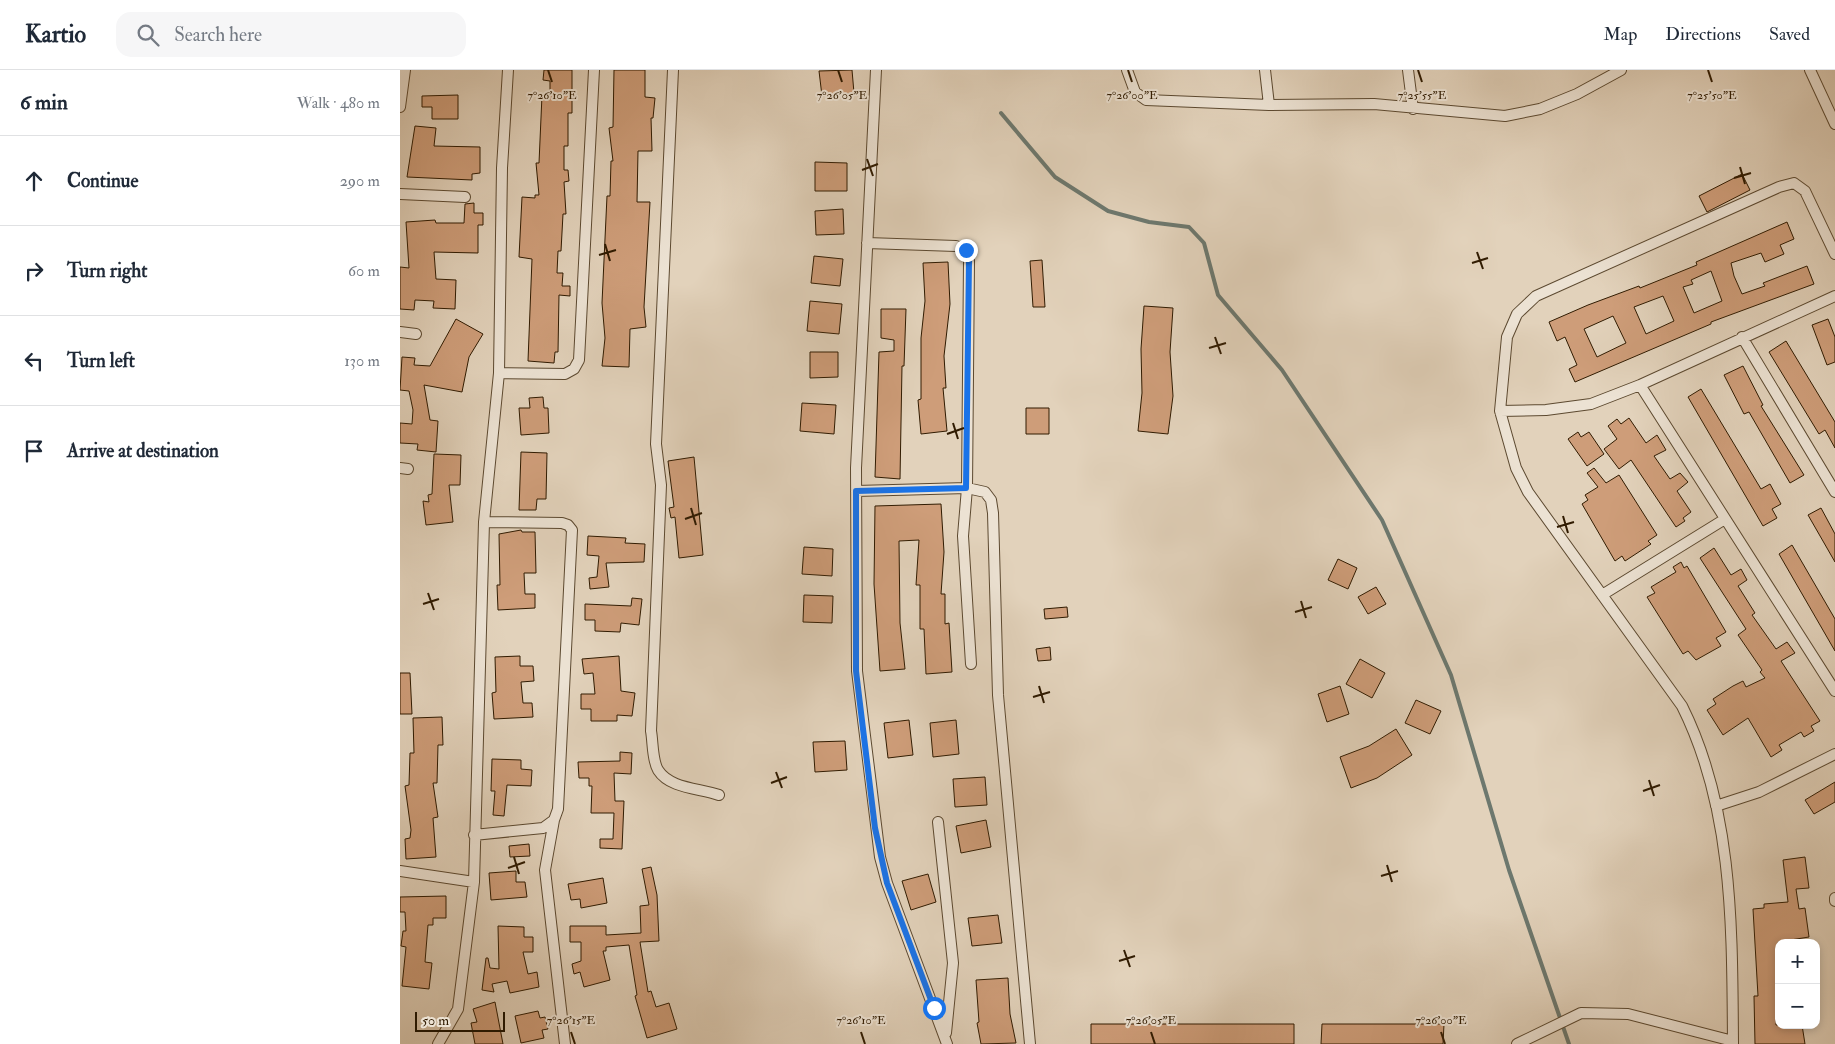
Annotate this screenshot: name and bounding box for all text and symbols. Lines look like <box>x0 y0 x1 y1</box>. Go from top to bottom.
search box <box>116 12 466 57</box>
text: Kartio <box>25 19 86 50</box>
icon: search <box>134 21 162 49</box>
text: Search here <box>174 23 262 47</box>
text: Map <box>1604 23 1637 46</box>
text: Directions <box>1665 23 1741 46</box>
text: Saved <box>1769 23 1810 46</box>
text: 7°26'10"E <box>527 88 577 103</box>
text: 7°26'05"E <box>817 88 867 103</box>
text: 7°26'00"E <box>1106 88 1158 103</box>
text: 7°25'55"E <box>1398 88 1447 103</box>
text: 7°25'50"E <box>1687 88 1737 103</box>
text: 6 min <box>20 89 68 116</box>
text: Walk · 480 m <box>297 93 380 113</box>
icon: ahead <box>20 167 48 195</box>
text: Continue <box>67 169 138 193</box>
text: 290 m <box>340 171 380 191</box>
route end <box>955 239 978 262</box>
icon: right <box>20 257 48 285</box>
text: Turn right <box>67 259 147 283</box>
text: 60 m <box>348 261 380 281</box>
icon: left <box>20 347 48 375</box>
text: Turn left <box>67 349 135 373</box>
text: 130 m <box>344 351 380 371</box>
icon: arrive <box>20 437 48 465</box>
text: Arrive at destination <box>67 439 219 463</box>
map controls <box>1775 939 1820 1029</box>
button: + <box>1775 939 1820 984</box>
button: − <box>1775 984 1820 1029</box>
route start <box>923 997 946 1020</box>
scale bar <box>415 1009 505 1032</box>
text: 50 m <box>422 1012 449 1029</box>
text: 7°26'15"E <box>547 1013 596 1028</box>
text: 7°26'10"E <box>836 1013 886 1028</box>
text: 7°26'05"E <box>1126 1013 1176 1028</box>
text: 7°26'00"E <box>1415 1013 1467 1028</box>

